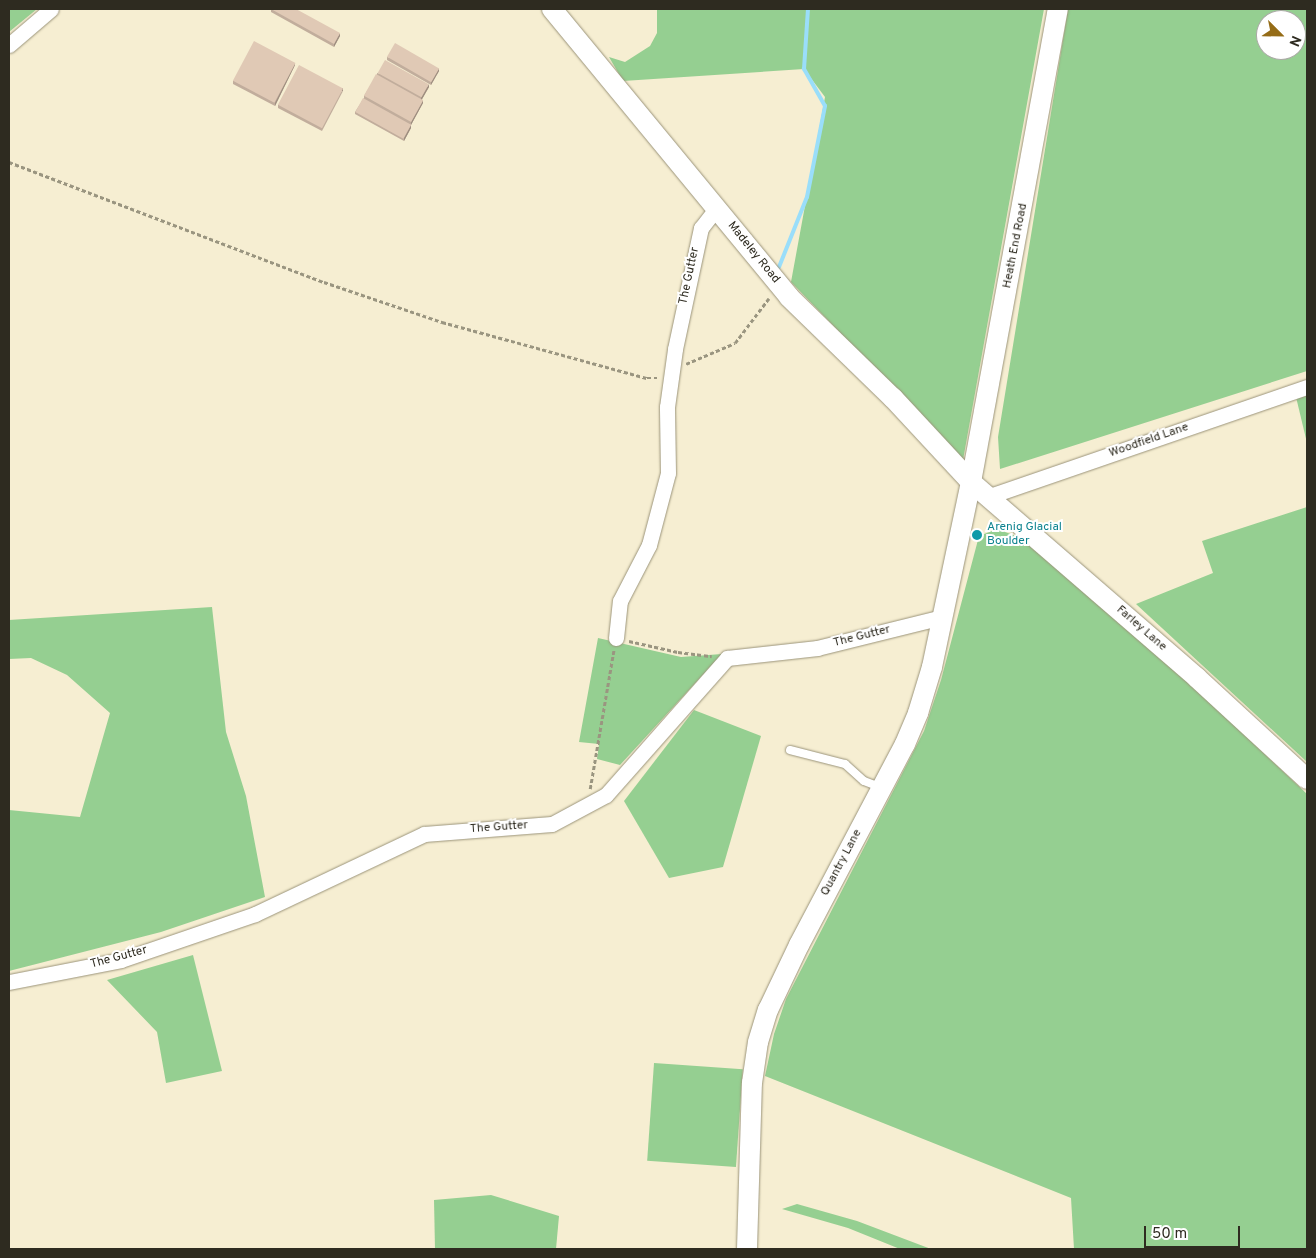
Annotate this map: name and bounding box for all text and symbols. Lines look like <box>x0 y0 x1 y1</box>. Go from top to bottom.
north arrow <box>1256 10 1306 60</box>
text: N <box>1285 33 1304 49</box>
street label: Heath End Road <box>1001 202 1031 290</box>
street label: Madeley Road <box>724 219 782 287</box>
street label: The Gutter <box>677 246 703 306</box>
street label: Woodfield Lane <box>1107 421 1191 461</box>
place label: Arenig Glacial Boulder <box>987 521 1062 549</box>
marker: Arenig Glacial Boulder <box>971 529 983 541</box>
street label: Farley Lane <box>1113 603 1169 655</box>
street label: The Gutter <box>832 623 892 651</box>
street label: The Gutter <box>469 819 529 837</box>
street label: Quantry Lane <box>818 827 866 899</box>
street label: The Gutter <box>89 944 149 972</box>
scale bar <box>1146 1216 1242 1248</box>
text: 50 m <box>1152 1225 1187 1244</box>

